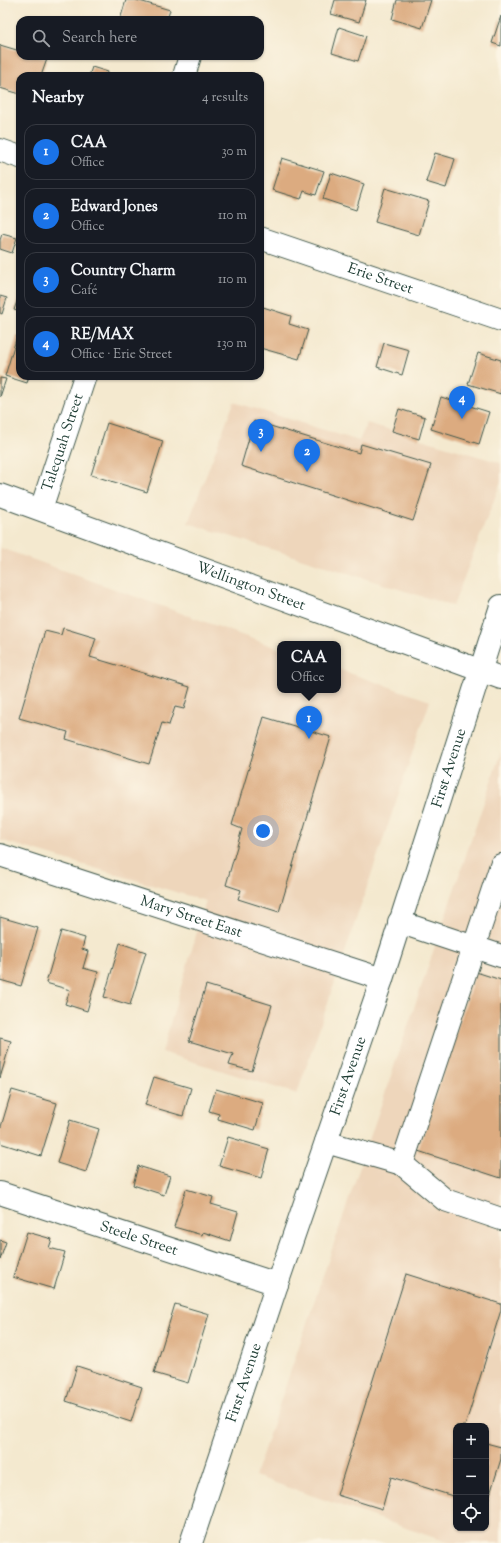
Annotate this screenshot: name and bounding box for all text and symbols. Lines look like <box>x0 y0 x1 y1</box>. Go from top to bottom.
search box <box>16 16 264 60</box>
icon: search <box>30 27 52 49</box>
text: Search here <box>62 28 137 49</box>
text: Nearby <box>32 86 84 110</box>
text: 4 results <box>202 89 248 107</box>
text: CAA <box>71 133 107 154</box>
text: 1 <box>44 143 48 161</box>
text: 30 m <box>221 143 247 161</box>
text: Office <box>71 154 104 172</box>
text: Edward Jones <box>71 197 158 218</box>
text: 2 <box>43 207 49 225</box>
text: 110 m <box>218 207 247 225</box>
text: Office <box>71 218 104 236</box>
street label: Erie Street <box>345 258 416 300</box>
text: Country Charm <box>71 261 175 282</box>
text: 3 <box>43 271 49 289</box>
text: 110 m <box>218 271 247 289</box>
text: Café <box>71 282 98 300</box>
text: RE/MAX <box>71 325 134 346</box>
text: 4 <box>43 335 49 353</box>
text: 130 m <box>217 335 247 353</box>
text: Office · Erie Street <box>71 346 172 364</box>
pin: 4 <box>449 386 475 419</box>
street label: Talequah Street <box>37 391 89 494</box>
pin: 3 <box>248 419 274 452</box>
pin: 2 <box>294 439 320 472</box>
street label: Wellington Street <box>193 557 308 616</box>
popup <box>277 641 341 693</box>
text: CAA <box>291 648 327 669</box>
text: Office <box>291 669 325 687</box>
pin: 1 <box>296 706 322 739</box>
street label: First Avenue <box>427 726 472 810</box>
your location <box>253 821 273 841</box>
street label: Mary Street East <box>138 891 245 943</box>
street label: First Avenue <box>325 1034 372 1118</box>
street label: Steele Street <box>97 1216 180 1261</box>
street label: First Avenue <box>221 1340 267 1425</box>
map controls <box>453 1423 489 1531</box>
button: + <box>453 1423 489 1459</box>
button: − <box>453 1459 489 1495</box>
button: locate <box>453 1495 489 1531</box>

